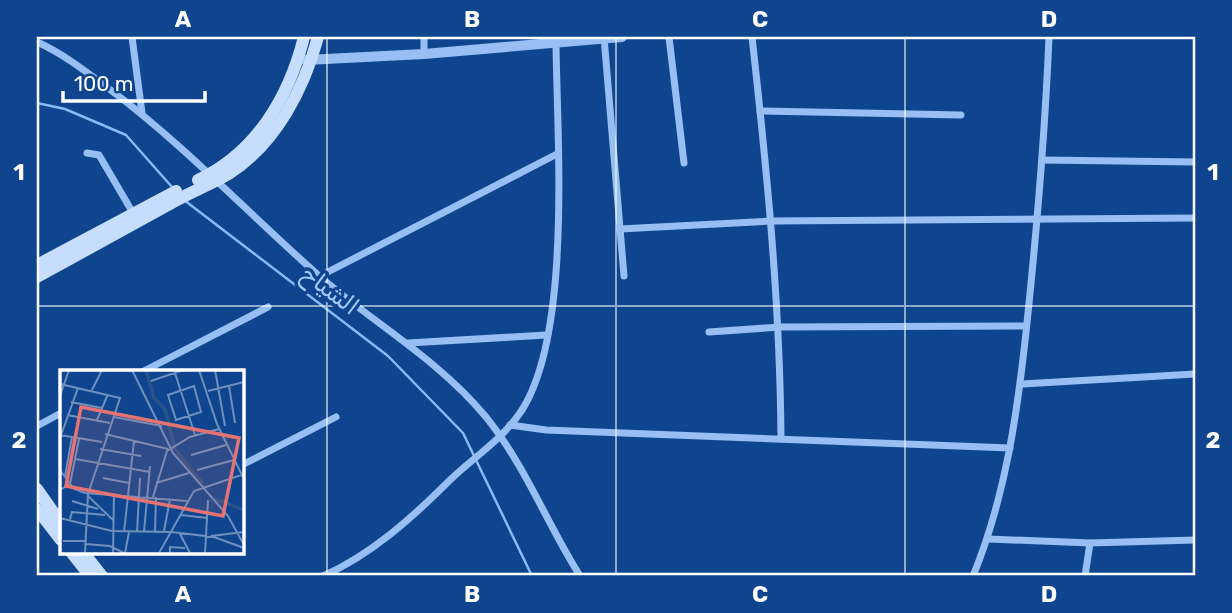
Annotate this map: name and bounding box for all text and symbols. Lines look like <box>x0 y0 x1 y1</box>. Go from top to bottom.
text: A <box>175 5 192 33</box>
text: B <box>464 5 480 33</box>
text: C <box>752 5 768 33</box>
text: D <box>1041 5 1057 33</box>
scale bar <box>63 60 205 104</box>
text: 100 m <box>74 71 133 96</box>
text: 1 <box>13 158 25 186</box>
text: 1 <box>1207 158 1219 186</box>
water label: الشياح <box>294 259 364 322</box>
inset map <box>60 370 243 554</box>
text: 2 <box>12 426 26 454</box>
text: 2 <box>1206 426 1220 454</box>
text: A <box>175 580 192 608</box>
text: B <box>464 580 480 608</box>
text: C <box>752 580 768 608</box>
text: D <box>1041 580 1057 608</box>

